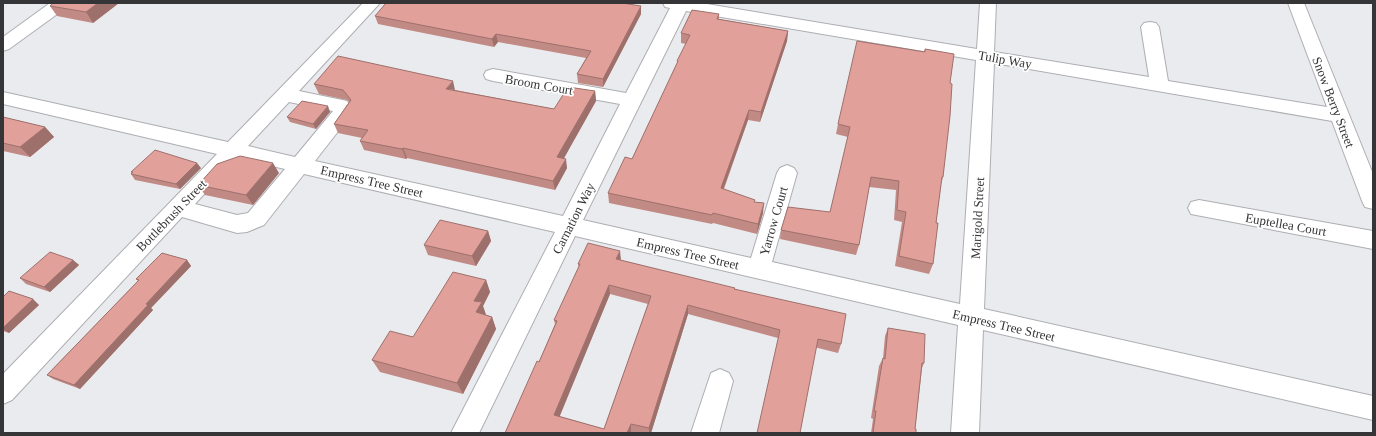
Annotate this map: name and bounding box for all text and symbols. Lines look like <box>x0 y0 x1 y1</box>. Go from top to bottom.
street label: Tulip Way <box>977 47 1033 72</box>
street label: Snow Berry Street <box>1309 55 1358 150</box>
street label: Broom Court <box>504 71 575 98</box>
street label: Empress Tree Street <box>319 162 425 201</box>
street label: Bottlebrush Street <box>133 176 210 254</box>
street label: Marigold Street <box>968 176 987 259</box>
street label: Carnation Way <box>549 180 598 256</box>
street label: Yarrow Court <box>756 184 791 257</box>
street label: Euptellea Court <box>1244 210 1328 239</box>
street label: Empress Tree Street <box>635 234 741 273</box>
street label: Empress Tree Street <box>951 306 1057 345</box>

